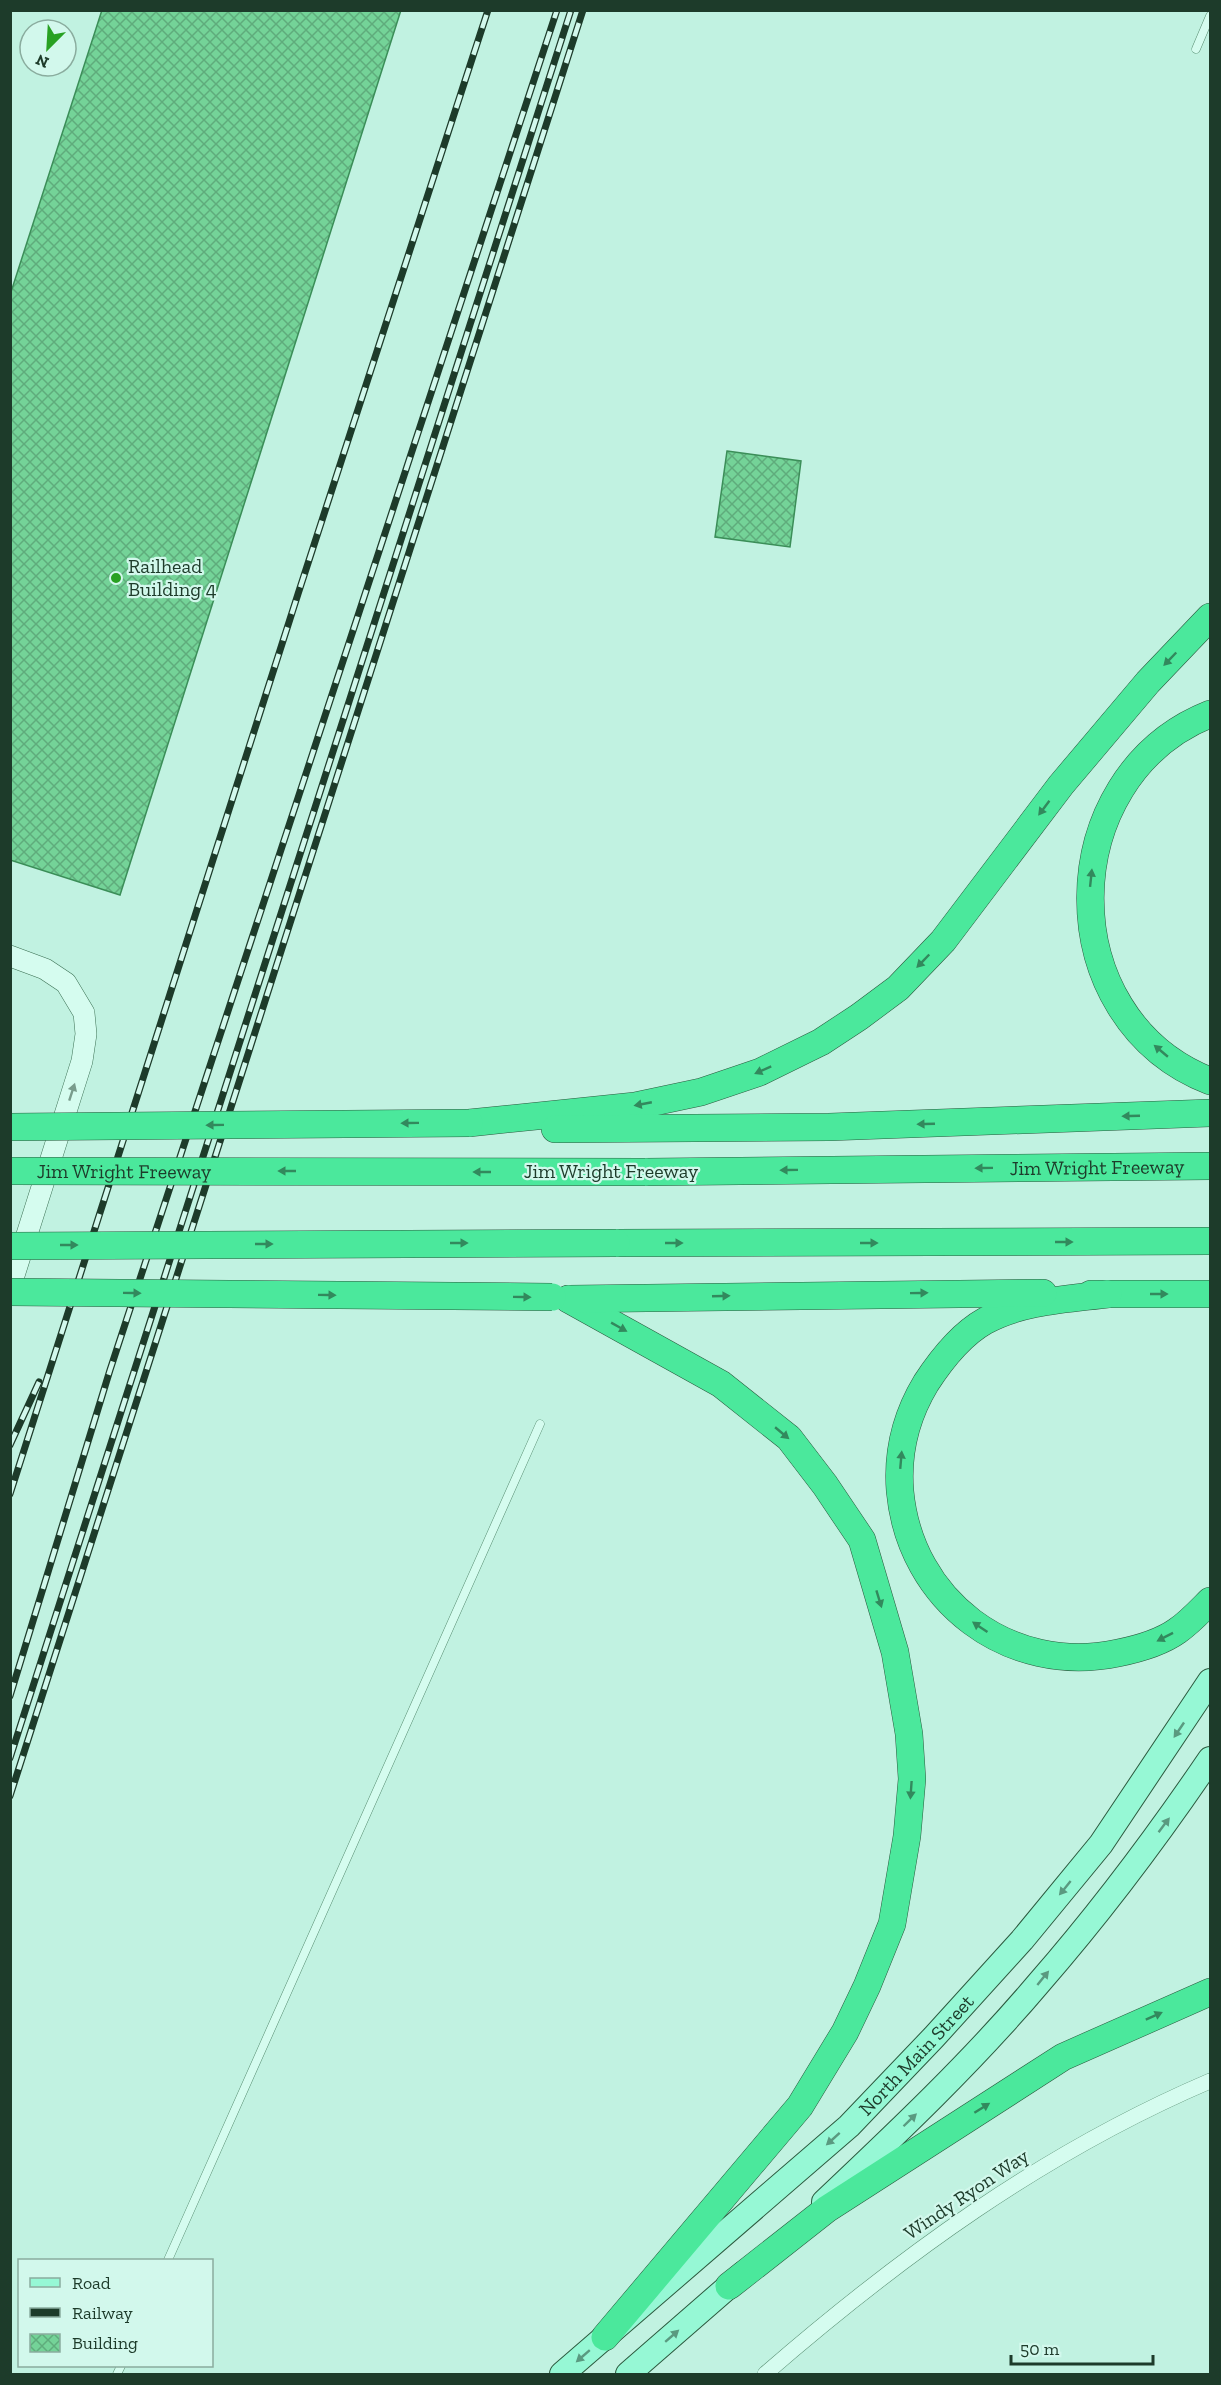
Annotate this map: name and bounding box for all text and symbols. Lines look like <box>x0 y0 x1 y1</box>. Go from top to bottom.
north arrow <box>18 18 78 78</box>
text: N <box>33 50 52 72</box>
place label: Railhead Building 4 <box>128 554 217 601</box>
marker: Railhead Building 4 <box>109 571 123 585</box>
one-way arrow <box>1163 652 1177 666</box>
one-way arrow <box>1037 800 1050 816</box>
one-way arrow <box>1086 869 1096 888</box>
one-way arrow <box>917 954 931 968</box>
one-way arrow <box>1154 1045 1169 1058</box>
one-way arrow <box>754 1065 772 1075</box>
one-way arrow <box>68 1083 77 1101</box>
one-way arrow <box>634 1100 653 1109</box>
one-way arrow <box>1122 1111 1141 1121</box>
one-way arrow <box>401 1118 420 1128</box>
one-way arrow <box>916 1119 935 1128</box>
one-way arrow <box>206 1120 225 1130</box>
street label: Jim Wright Freeway <box>1010 1154 1185 1180</box>
street label: Jim Wright Freeway <box>37 1159 212 1183</box>
street label: Jim Wright Freeway <box>524 1159 699 1183</box>
one-way arrow <box>975 1163 994 1173</box>
one-way arrow <box>780 1165 799 1175</box>
one-way arrow <box>277 1166 296 1176</box>
one-way arrow <box>472 1167 491 1177</box>
one-way arrow <box>1055 1237 1074 1247</box>
one-way arrow <box>449 1238 468 1248</box>
one-way arrow <box>665 1238 684 1248</box>
one-way arrow <box>860 1238 879 1248</box>
one-way arrow <box>254 1239 273 1249</box>
one-way arrow <box>59 1240 78 1250</box>
one-way arrow <box>122 1288 141 1298</box>
one-way arrow <box>910 1288 929 1298</box>
one-way arrow <box>1150 1289 1169 1299</box>
one-way arrow <box>317 1290 336 1300</box>
one-way arrow <box>512 1292 531 1302</box>
one-way arrow <box>712 1292 731 1301</box>
one-way arrow <box>611 1322 628 1332</box>
one-way arrow <box>774 1426 789 1439</box>
one-way arrow <box>896 1450 906 1469</box>
one-way arrow <box>875 1590 884 1608</box>
one-way arrow <box>972 1622 988 1633</box>
one-way arrow <box>1157 1633 1174 1642</box>
one-way arrow <box>1174 1722 1185 1738</box>
one-way arrow <box>906 1780 916 1799</box>
one-way arrow <box>1158 1818 1170 1834</box>
one-way arrow <box>1058 1880 1071 1896</box>
one-way arrow <box>1037 1970 1050 1986</box>
street label: North Main Street <box>853 1989 979 2121</box>
one-way arrow <box>1145 2011 1163 2021</box>
one-way arrow <box>974 2103 990 2114</box>
one-way arrow <box>903 2114 917 2128</box>
one-way arrow <box>826 2132 841 2145</box>
street label: Windy Ryon Way <box>899 2143 1034 2245</box>
legend <box>18 2259 213 2367</box>
text: Road <box>72 2272 111 2294</box>
text: Railway <box>72 2302 134 2324</box>
scale bar <box>1011 2328 1154 2366</box>
one-way arrow <box>664 2330 679 2343</box>
text: Building <box>72 2332 138 2354</box>
text: 50 m <box>1020 2338 1060 2360</box>
one-way arrow <box>576 2349 591 2362</box>

